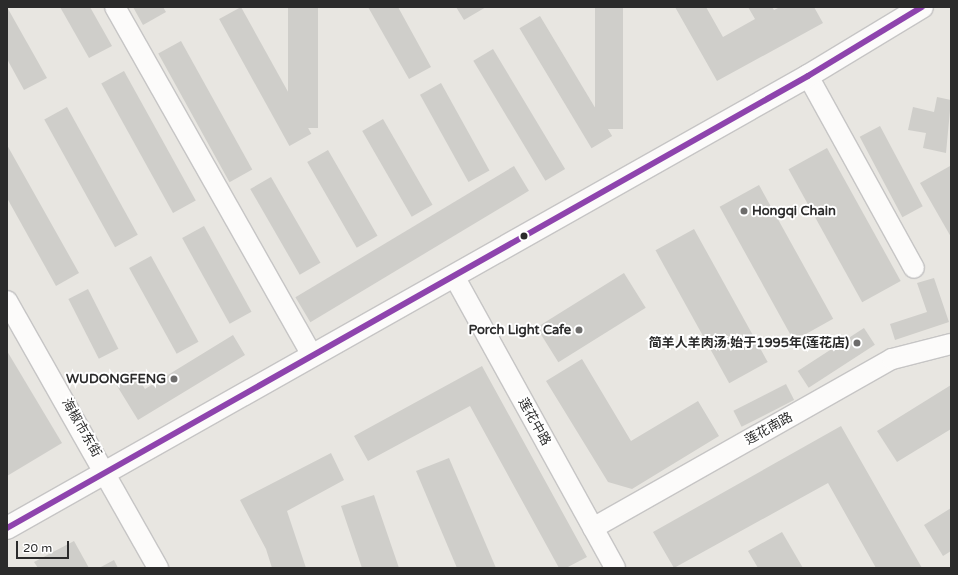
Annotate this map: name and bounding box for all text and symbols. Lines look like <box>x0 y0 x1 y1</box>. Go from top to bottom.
place label: Hongqi Chain <box>752 203 836 219</box>
marker: Hongqi Chain <box>739 206 749 216</box>
unlabelled marker <box>519 231 529 241</box>
place label: Porch Light Cafe <box>468 322 571 338</box>
marker: Porch Light Cafe <box>574 325 584 335</box>
place label: 简羊人羊肉汤·始于1995年(莲花店) <box>649 335 849 351</box>
marker: 简羊人羊肉汤·始于1995年(莲花店) <box>852 338 862 348</box>
place label: WUDONGFENG <box>66 371 166 387</box>
marker: WUDONGFENG <box>169 374 179 384</box>
street label: 莲花中路 <box>515 395 553 449</box>
street label: 海椒市东街 <box>58 396 104 460</box>
street label: 莲花南路 <box>742 410 796 448</box>
scale bar <box>18 533 71 559</box>
text: 20 m <box>23 541 52 555</box>

